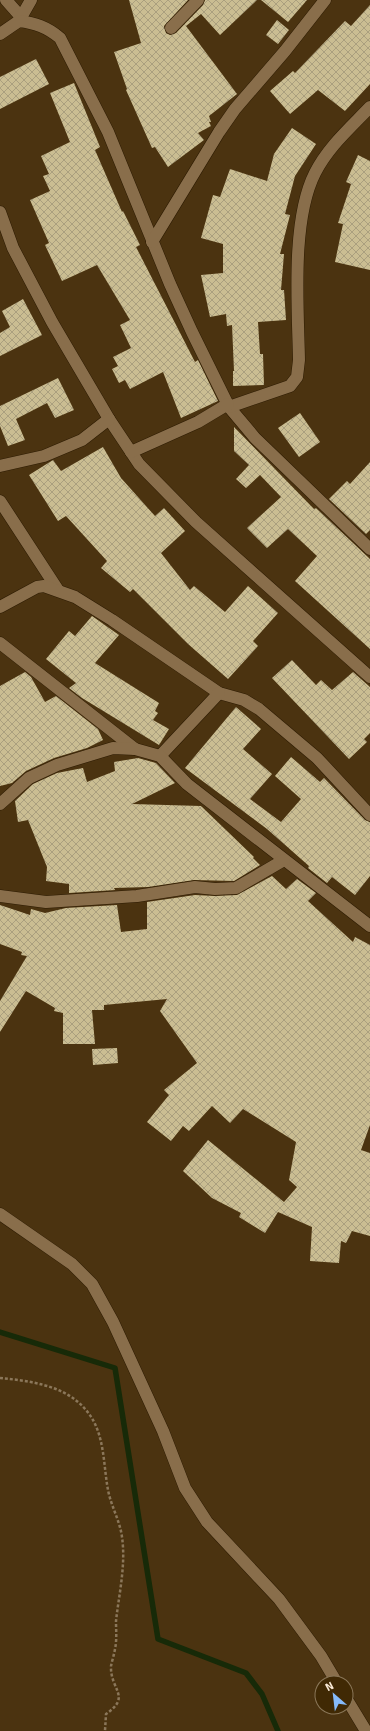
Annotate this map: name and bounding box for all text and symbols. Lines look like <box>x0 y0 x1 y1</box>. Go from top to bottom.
north arrow <box>314 1675 354 1715</box>
text: N <box>323 1679 336 1694</box>

